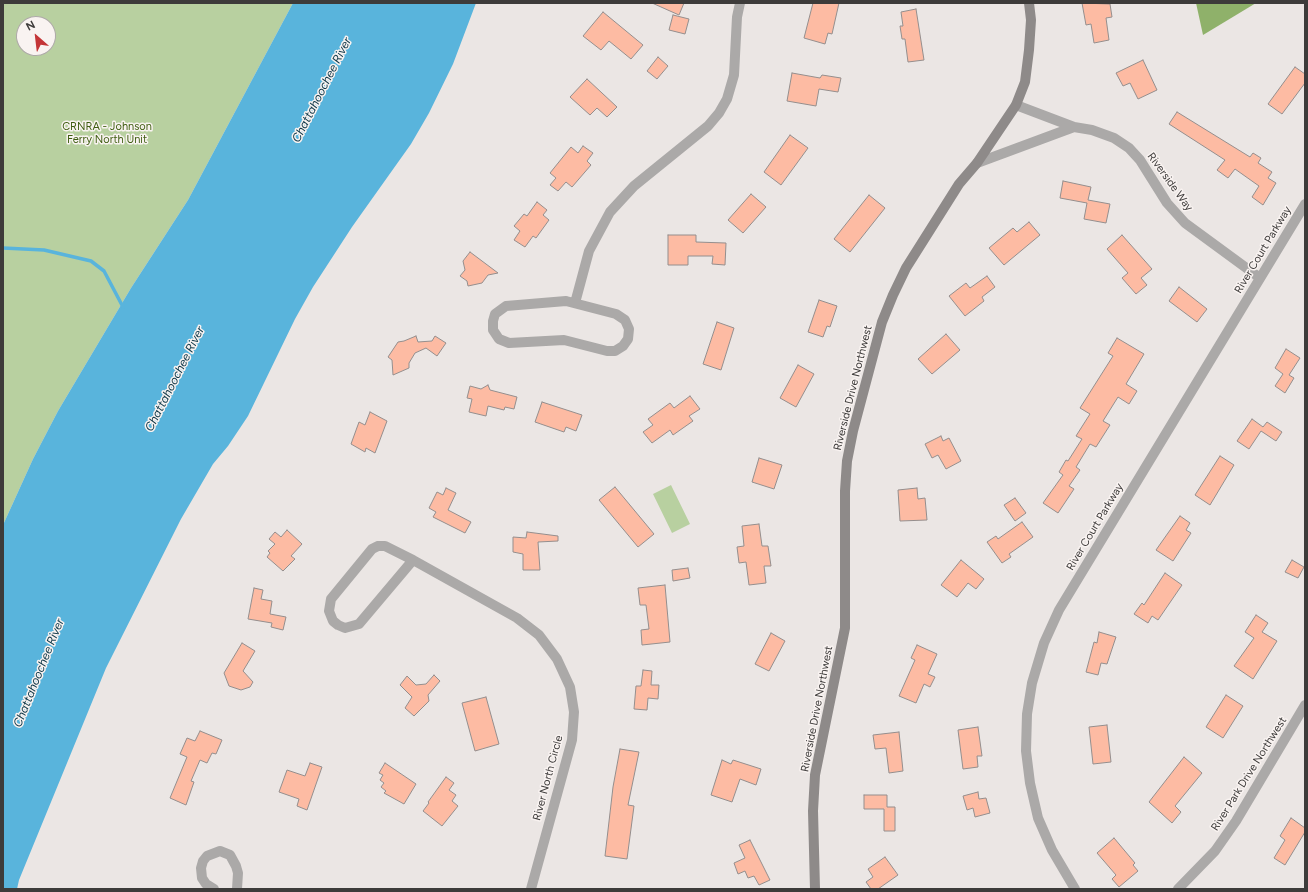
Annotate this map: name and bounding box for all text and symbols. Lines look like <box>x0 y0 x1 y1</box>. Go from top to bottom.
north arrow <box>16 16 56 56</box>
text: N <box>24 18 37 34</box>
water label: Chattahoochee River <box>289 35 355 145</box>
park label: CRNRA - Johnson Ferry North Unit <box>62 120 152 146</box>
street label: Riverside Way <box>1144 150 1196 214</box>
street label: River Court Parkway <box>1232 204 1294 296</box>
water label: Chattahoochee River <box>142 324 208 434</box>
street label: Riverside Drive Northwest <box>831 324 875 452</box>
street label: River Court Parkway <box>1064 481 1126 573</box>
water label: Chattahoochee River <box>11 617 67 729</box>
street label: Riverside Drive Northwest <box>798 645 836 773</box>
street label: River Park Drive Northwest <box>1208 715 1290 833</box>
street label: River North Circle <box>530 734 566 822</box>

